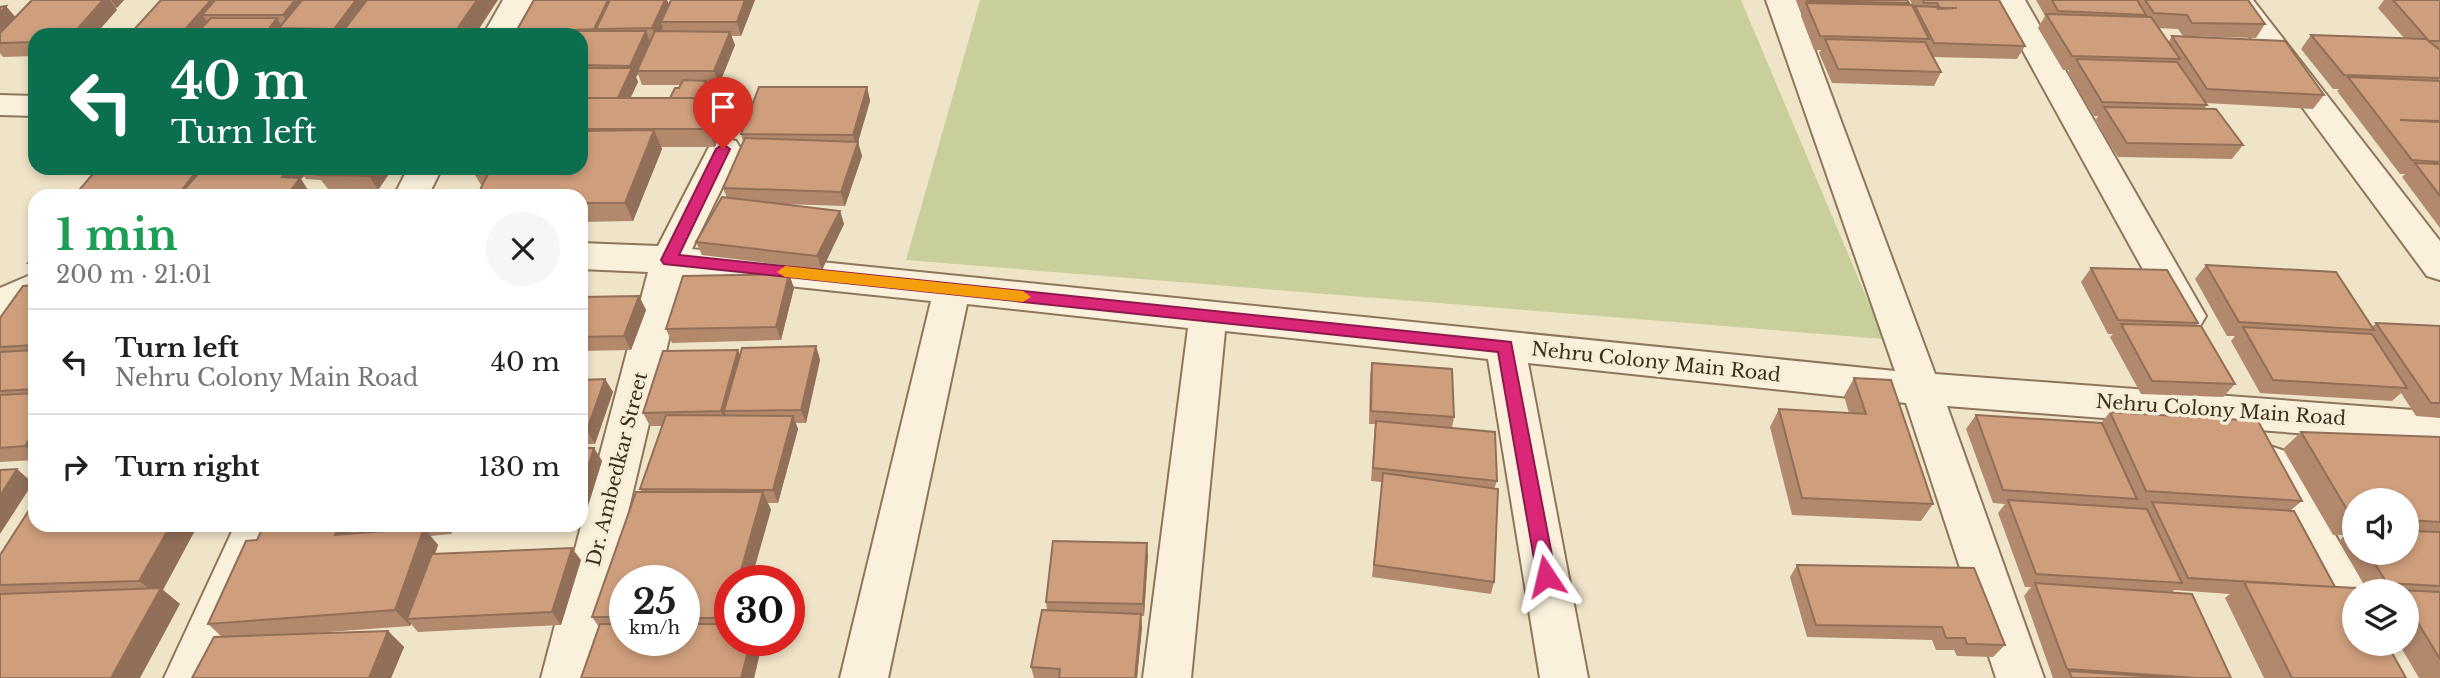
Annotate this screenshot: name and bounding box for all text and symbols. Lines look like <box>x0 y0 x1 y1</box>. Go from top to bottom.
text: 40 m <box>171 51 308 112</box>
icon: left <box>56 56 147 147</box>
pin <box>693 77 753 149</box>
icon: arrive <box>704 88 742 126</box>
text: Turn left <box>171 112 317 152</box>
text: 1 min <box>56 209 178 261</box>
button: close <box>486 212 560 286</box>
text: 200 m · 21:01 <box>56 261 212 289</box>
text: Turn left <box>115 332 239 364</box>
street label: Nehru Colony Main Road <box>1530 337 1782 387</box>
icon: left <box>56 343 94 381</box>
text: 40 m <box>491 346 560 378</box>
text: Nehru Colony Main Road <box>115 364 418 392</box>
street label: Dr. Ambedkar Street <box>582 369 652 569</box>
street label: Nehru Colony Main Road <box>2095 390 2347 430</box>
icon: right <box>56 448 94 486</box>
text: Turn right <box>115 451 260 483</box>
text: 130 m <box>478 451 560 483</box>
map controls <box>2342 488 2419 656</box>
button: sound <box>2342 488 2419 565</box>
position arrow <box>1509 539 1583 613</box>
speed limit sign: 30 <box>714 565 805 656</box>
button: layers <box>2342 579 2419 656</box>
text: 25 <box>633 580 676 623</box>
text: km/h <box>629 617 680 639</box>

